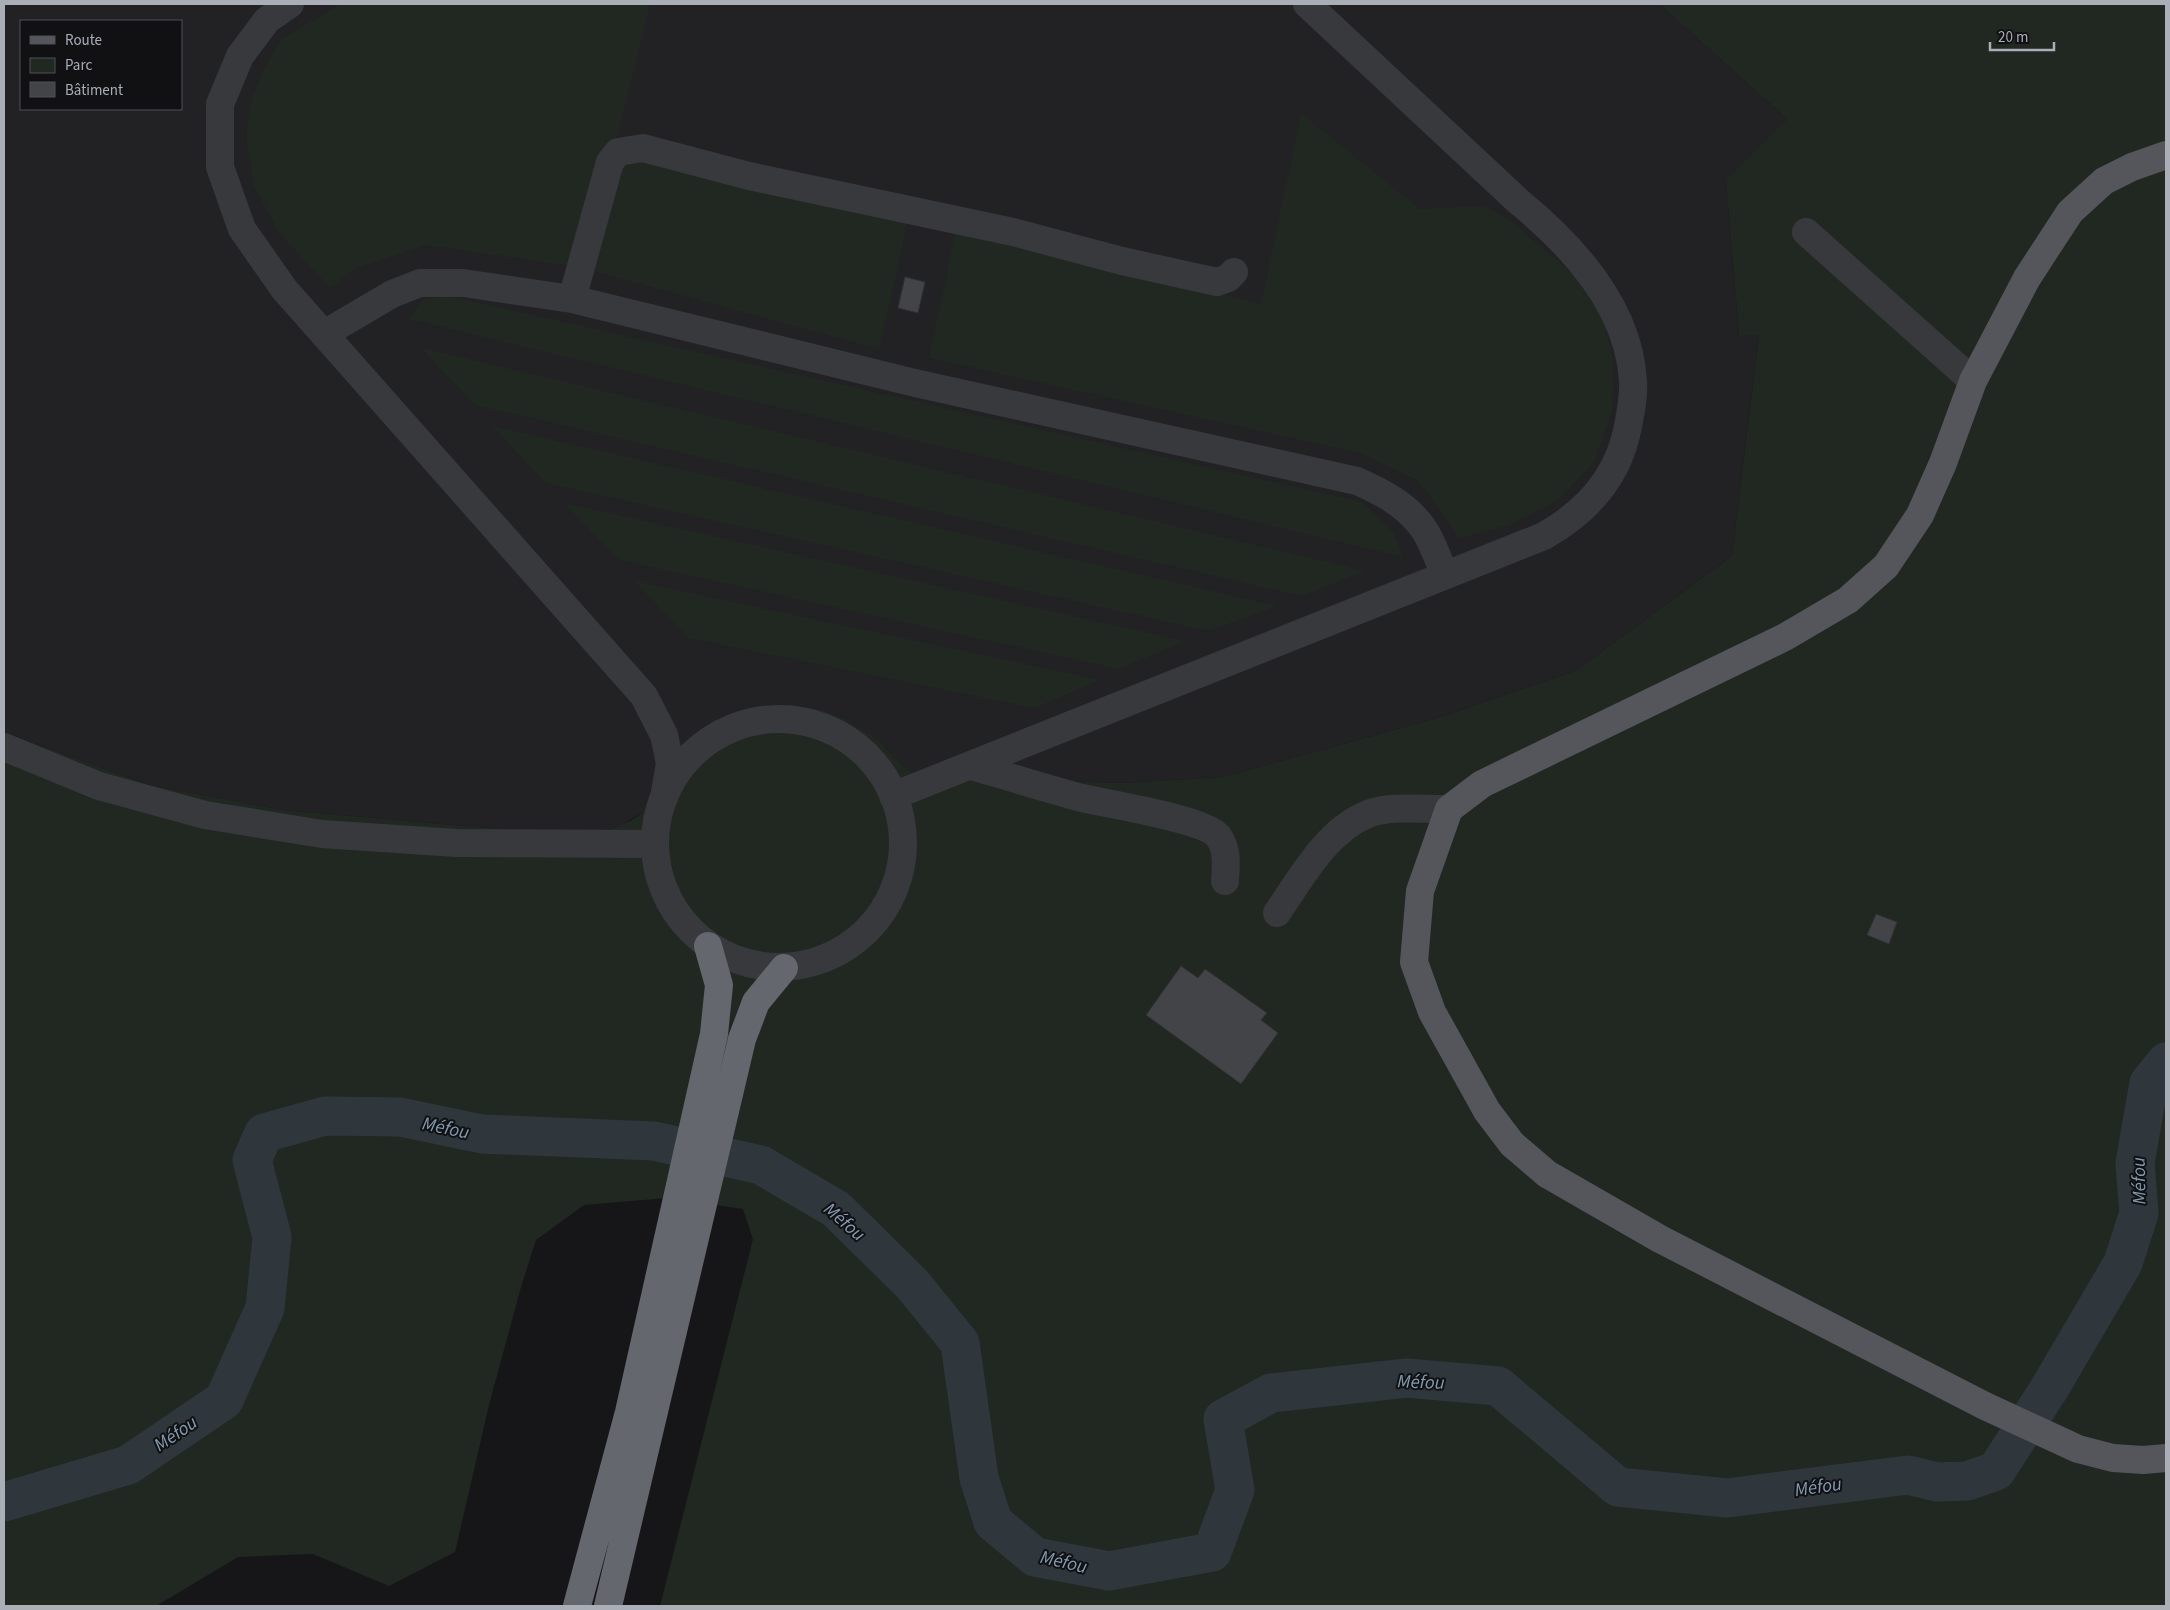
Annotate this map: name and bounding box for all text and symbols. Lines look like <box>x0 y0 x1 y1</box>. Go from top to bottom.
legend <box>20 20 182 110</box>
scale bar <box>1990 20 2054 52</box>
text: 20 m <box>1998 27 2028 48</box>
text: Route <box>65 30 102 51</box>
text: Parc <box>65 55 92 76</box>
text: Bâtiment <box>65 80 123 101</box>
water label: Méfou <box>420 1110 472 1147</box>
water label: Méfou <box>2126 1157 2153 1205</box>
water label: Méfou <box>817 1196 871 1248</box>
water label: Méfou <box>1397 1368 1445 1397</box>
water label: Méfou <box>149 1410 203 1459</box>
water label: Méfou <box>1793 1471 1844 1504</box>
water label: Méfou <box>1038 1544 1090 1581</box>

